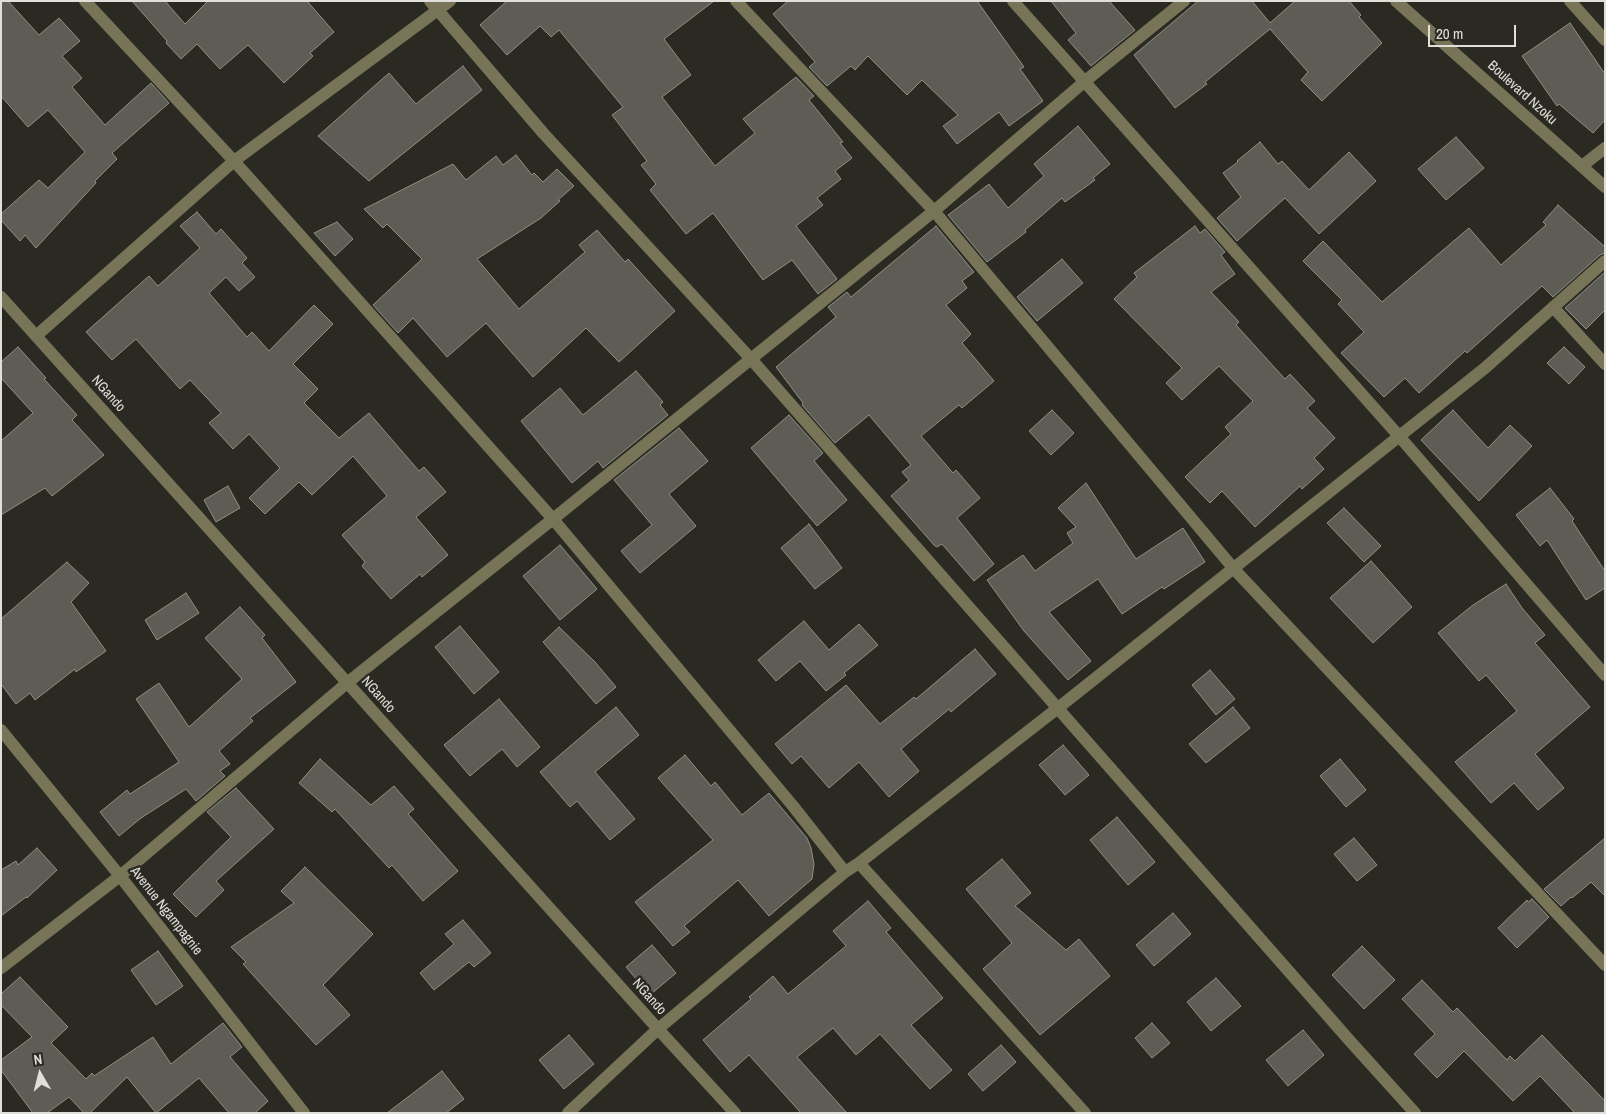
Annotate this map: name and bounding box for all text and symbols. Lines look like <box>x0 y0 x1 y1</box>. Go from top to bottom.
scale bar <box>1431 15 1518 47</box>
text: 20 m <box>1436 23 1463 44</box>
street label: Boulevard Nzoku <box>1484 58 1560 128</box>
street label: NGando <box>87 372 129 416</box>
street label: NGando <box>357 673 399 717</box>
street label: Avenue Ngampagnie <box>126 863 206 959</box>
street label: NGando <box>628 975 670 1019</box>
north arrow <box>15 1049 65 1099</box>
text: N <box>33 1050 43 1069</box>

